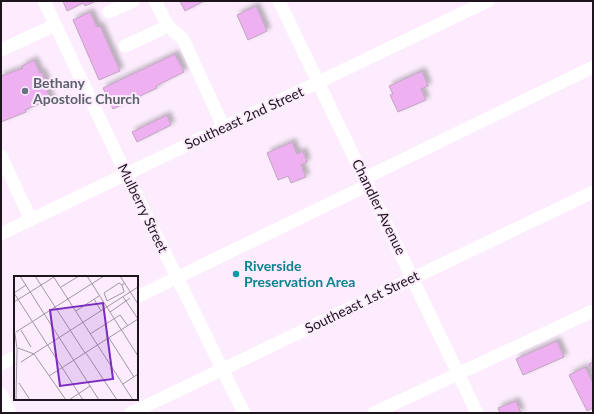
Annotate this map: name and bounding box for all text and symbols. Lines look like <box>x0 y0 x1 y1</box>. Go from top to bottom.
place label: Bethany Apostolic Church <box>32 74 140 107</box>
street label: Southeast 2nd Street <box>182 83 306 153</box>
marker: Bethany Apostolic Church <box>20 86 30 96</box>
street label: Chandler Avenue <box>349 156 410 258</box>
street label: Mulberry Street <box>115 161 172 255</box>
place label: Riverside Preservation Area <box>244 257 355 290</box>
street label: Southeast 1st Street <box>302 267 422 337</box>
marker: Riverside Preservation Area <box>231 269 241 279</box>
inset map <box>14 276 138 400</box>

